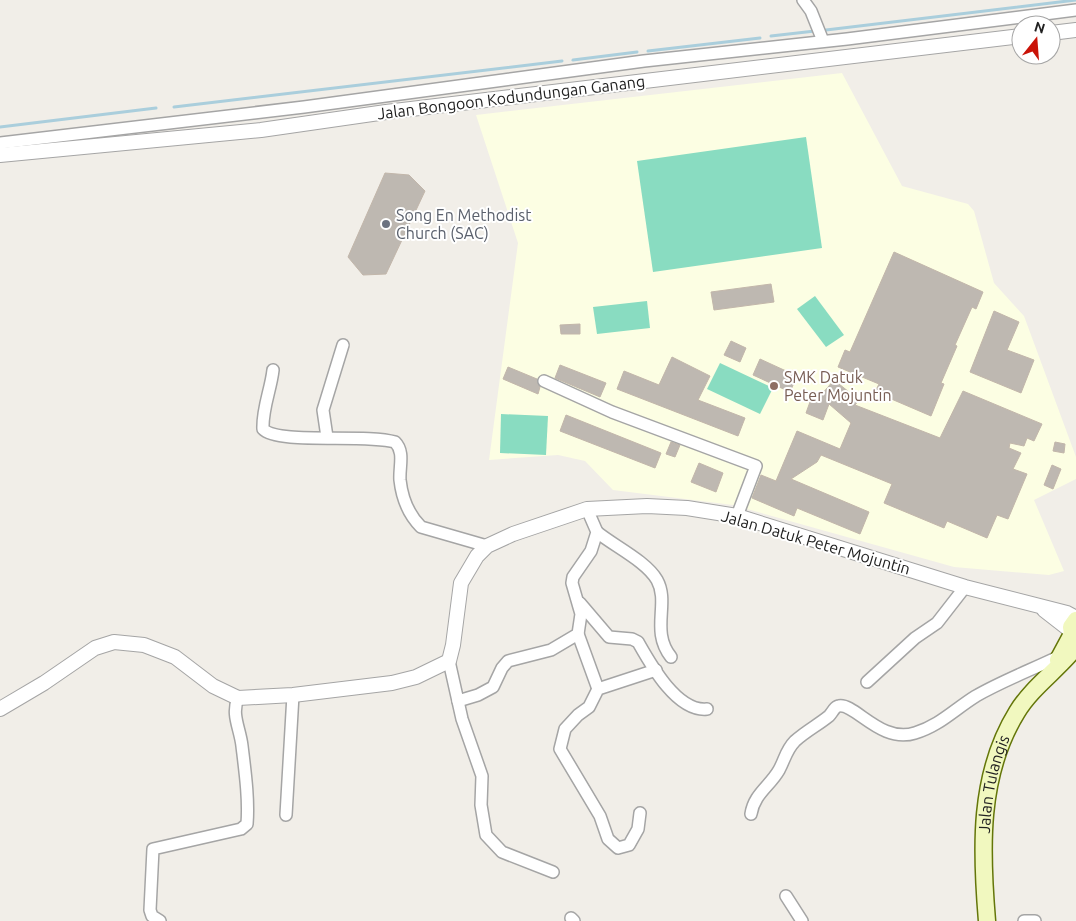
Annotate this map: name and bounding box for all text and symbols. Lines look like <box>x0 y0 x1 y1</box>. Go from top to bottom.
north arrow <box>1011 15 1061 65</box>
text: N <box>1032 18 1047 37</box>
street label: Jalan Bongoon Kodundungan Ganang <box>376 72 646 122</box>
place label: Song En Methodist Church (SAC) <box>396 206 532 243</box>
marker: Song En Methodist Church (SAC) <box>380 218 392 230</box>
place label: SMK Datuk Peter Mojuntin <box>784 368 892 404</box>
marker: SMK Datuk Peter Mojuntin <box>768 380 780 392</box>
street label: Jalan Datuk Peter Mojuntin <box>719 506 913 578</box>
street label: Jalan Tulangis <box>975 732 1013 834</box>

